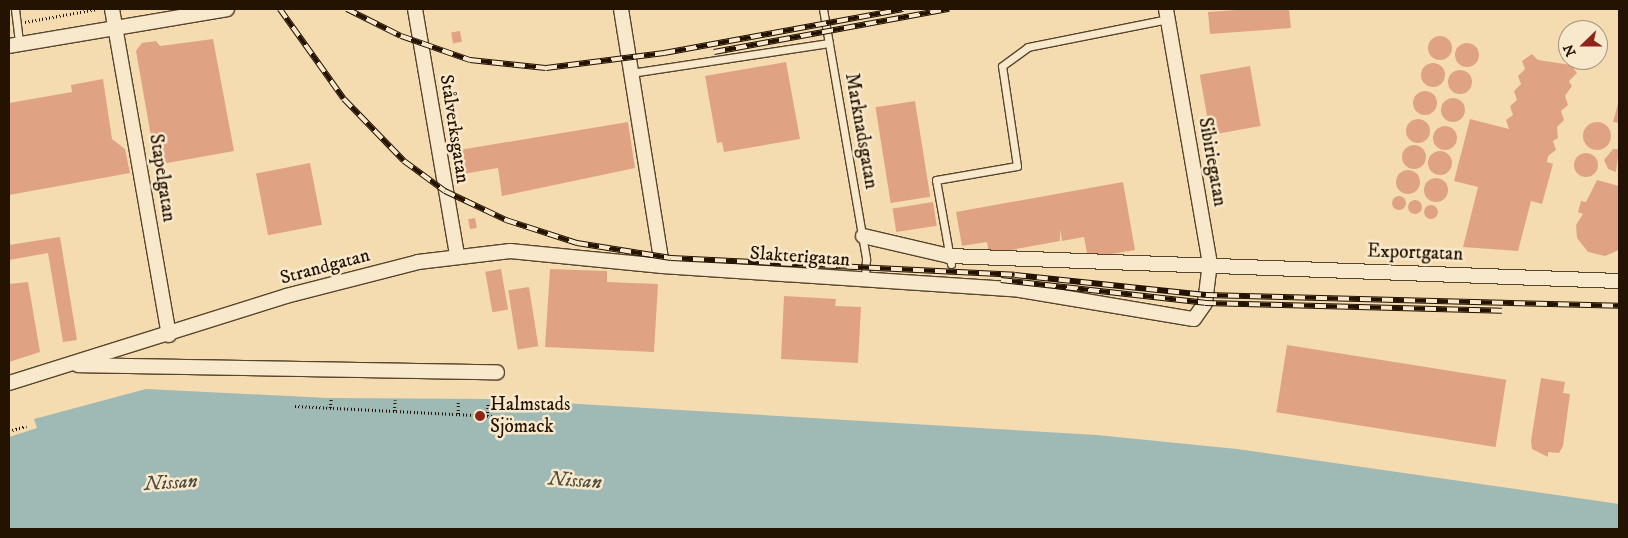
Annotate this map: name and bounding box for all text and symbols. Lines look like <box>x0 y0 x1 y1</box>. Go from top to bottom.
north arrow <box>1558 20 1608 70</box>
text: N <box>1560 42 1581 59</box>
street label: Marknadsgatan <box>840 71 882 191</box>
street label: Stålverksgatan <box>434 73 474 185</box>
street label: Sibiriegatan <box>1193 116 1231 208</box>
street label: Stapelgatan <box>144 132 180 224</box>
street label: Exportgatan <box>1367 240 1463 266</box>
street label: Slakterigatan <box>749 242 851 272</box>
street label: Strandgatan <box>278 244 372 290</box>
place label: Halmstads Sjömack <box>490 394 570 438</box>
marker: Halmstads Sjömack <box>474 410 486 422</box>
water label: Nissan <box>547 467 603 495</box>
water label: Nissan <box>144 470 198 496</box>

